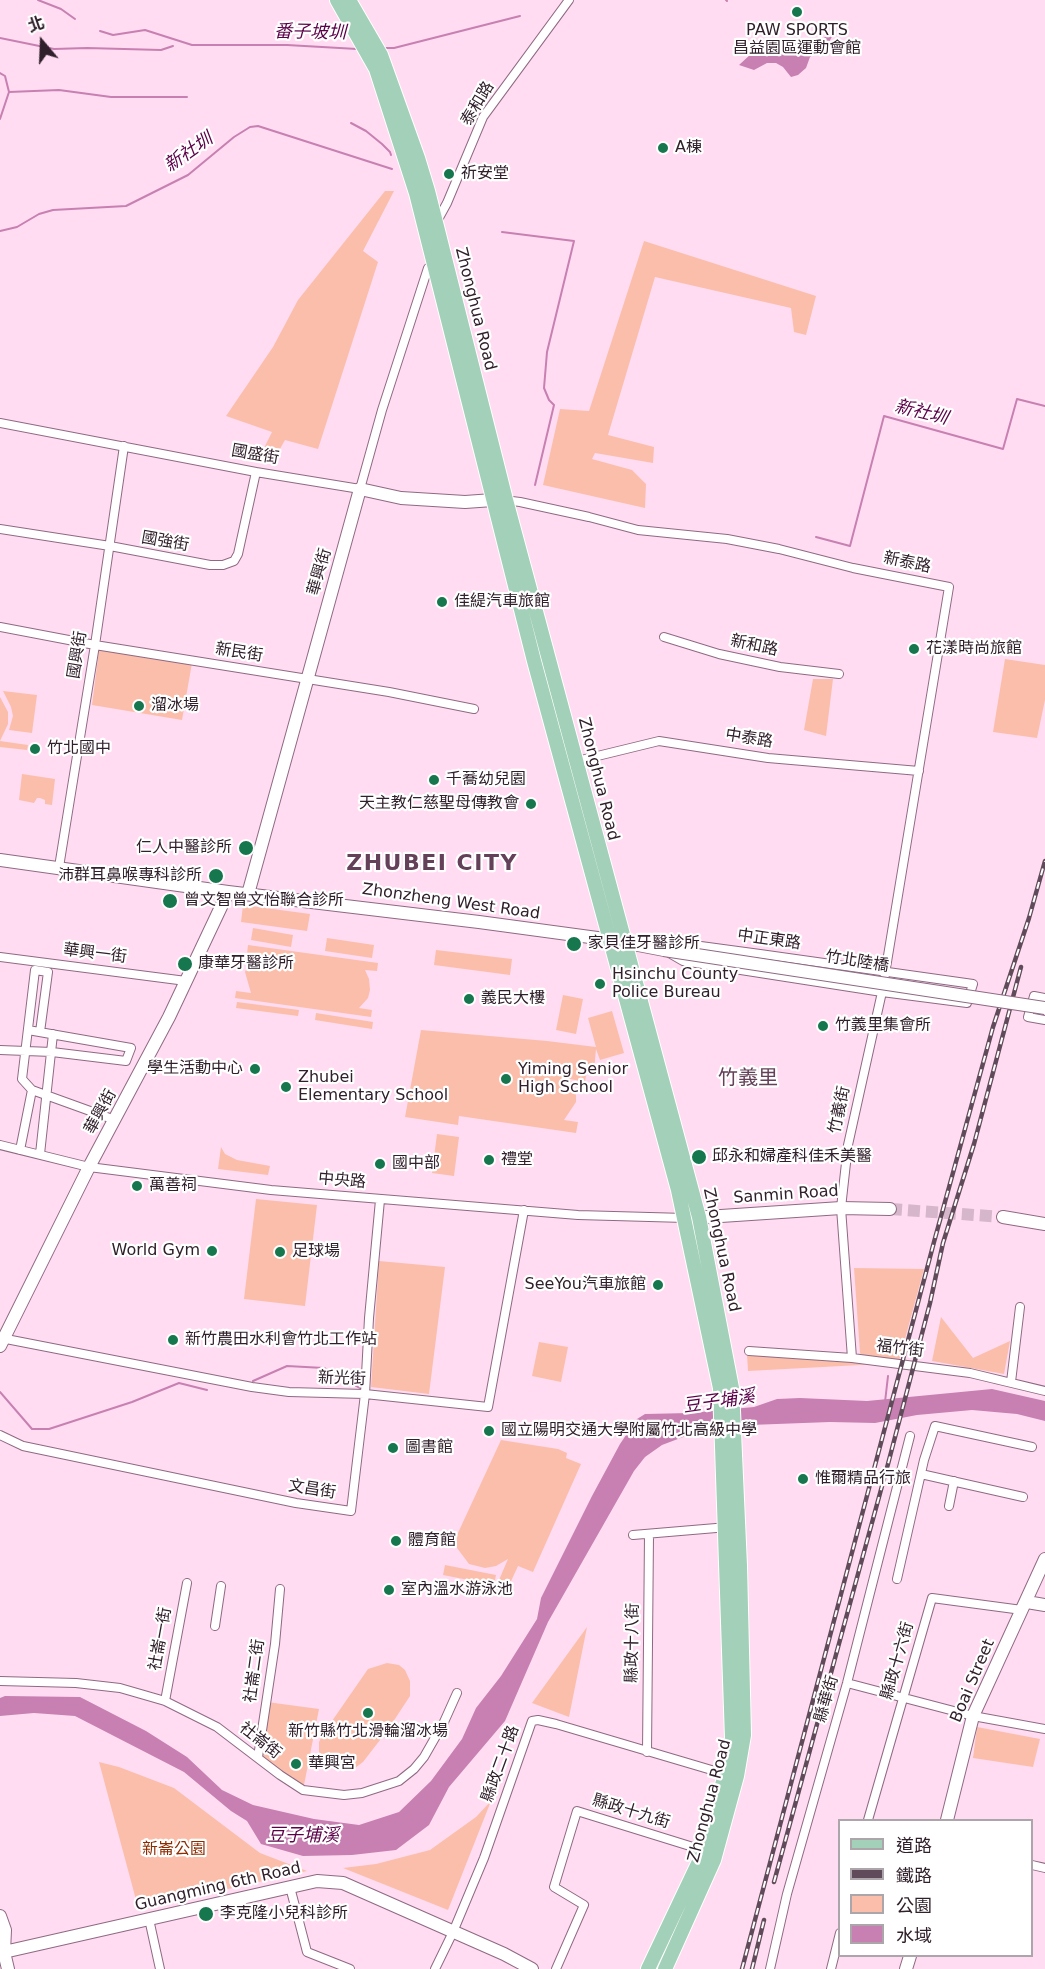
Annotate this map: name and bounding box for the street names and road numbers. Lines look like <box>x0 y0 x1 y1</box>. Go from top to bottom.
street label: 泰和路 <box>457 78 499 130</box>
street label: Zhonghua Road <box>450 245 500 373</box>
street label: 國盛街 <box>230 441 280 469</box>
street label: 國強街 <box>140 528 190 556</box>
street label: 華興街 <box>304 546 336 598</box>
street label: 新泰路 <box>882 549 932 577</box>
street label: 國興街 <box>65 630 91 680</box>
street label: 新和路 <box>729 632 779 660</box>
street label: 新民街 <box>214 640 264 666</box>
street label: Zhonghua Road <box>573 715 623 843</box>
street label: 中泰路 <box>724 726 774 752</box>
street label: Zhonzheng West Road <box>361 880 541 924</box>
street label: 中正東路 <box>736 926 802 954</box>
street label: 華興一街 <box>62 941 128 967</box>
street label: 竹北陸橋 <box>824 948 890 976</box>
street label: 竹義街 <box>826 1085 854 1135</box>
street label: 華興街 <box>81 1086 121 1138</box>
street label: 中央路 <box>317 1169 367 1193</box>
street label: Sanmin Road <box>733 1182 839 1208</box>
street label: Zhonghua Road <box>698 1186 744 1314</box>
street label: 福竹街 <box>875 1337 925 1361</box>
street label: 新光街 <box>318 1369 366 1389</box>
street label: 文昌街 <box>287 1477 337 1503</box>
street label: 縣政十八街 <box>623 1603 643 1683</box>
street label: 社崙一街 <box>146 1606 176 1672</box>
street label: 縣政十六街 <box>878 1620 918 1702</box>
street label: Boai Street <box>947 1636 999 1726</box>
street label: 社崙二街 <box>241 1638 269 1704</box>
street label: 縣華街 <box>811 1673 843 1725</box>
street label: 社崙街 <box>235 1719 285 1763</box>
street label: 縣政二十路 <box>478 1723 524 1805</box>
street label: Zhonghua Road <box>684 1737 736 1865</box>
street label: 縣政十九街 <box>590 1791 672 1833</box>
street label: Guangming 6th Road <box>133 1859 303 1915</box>

